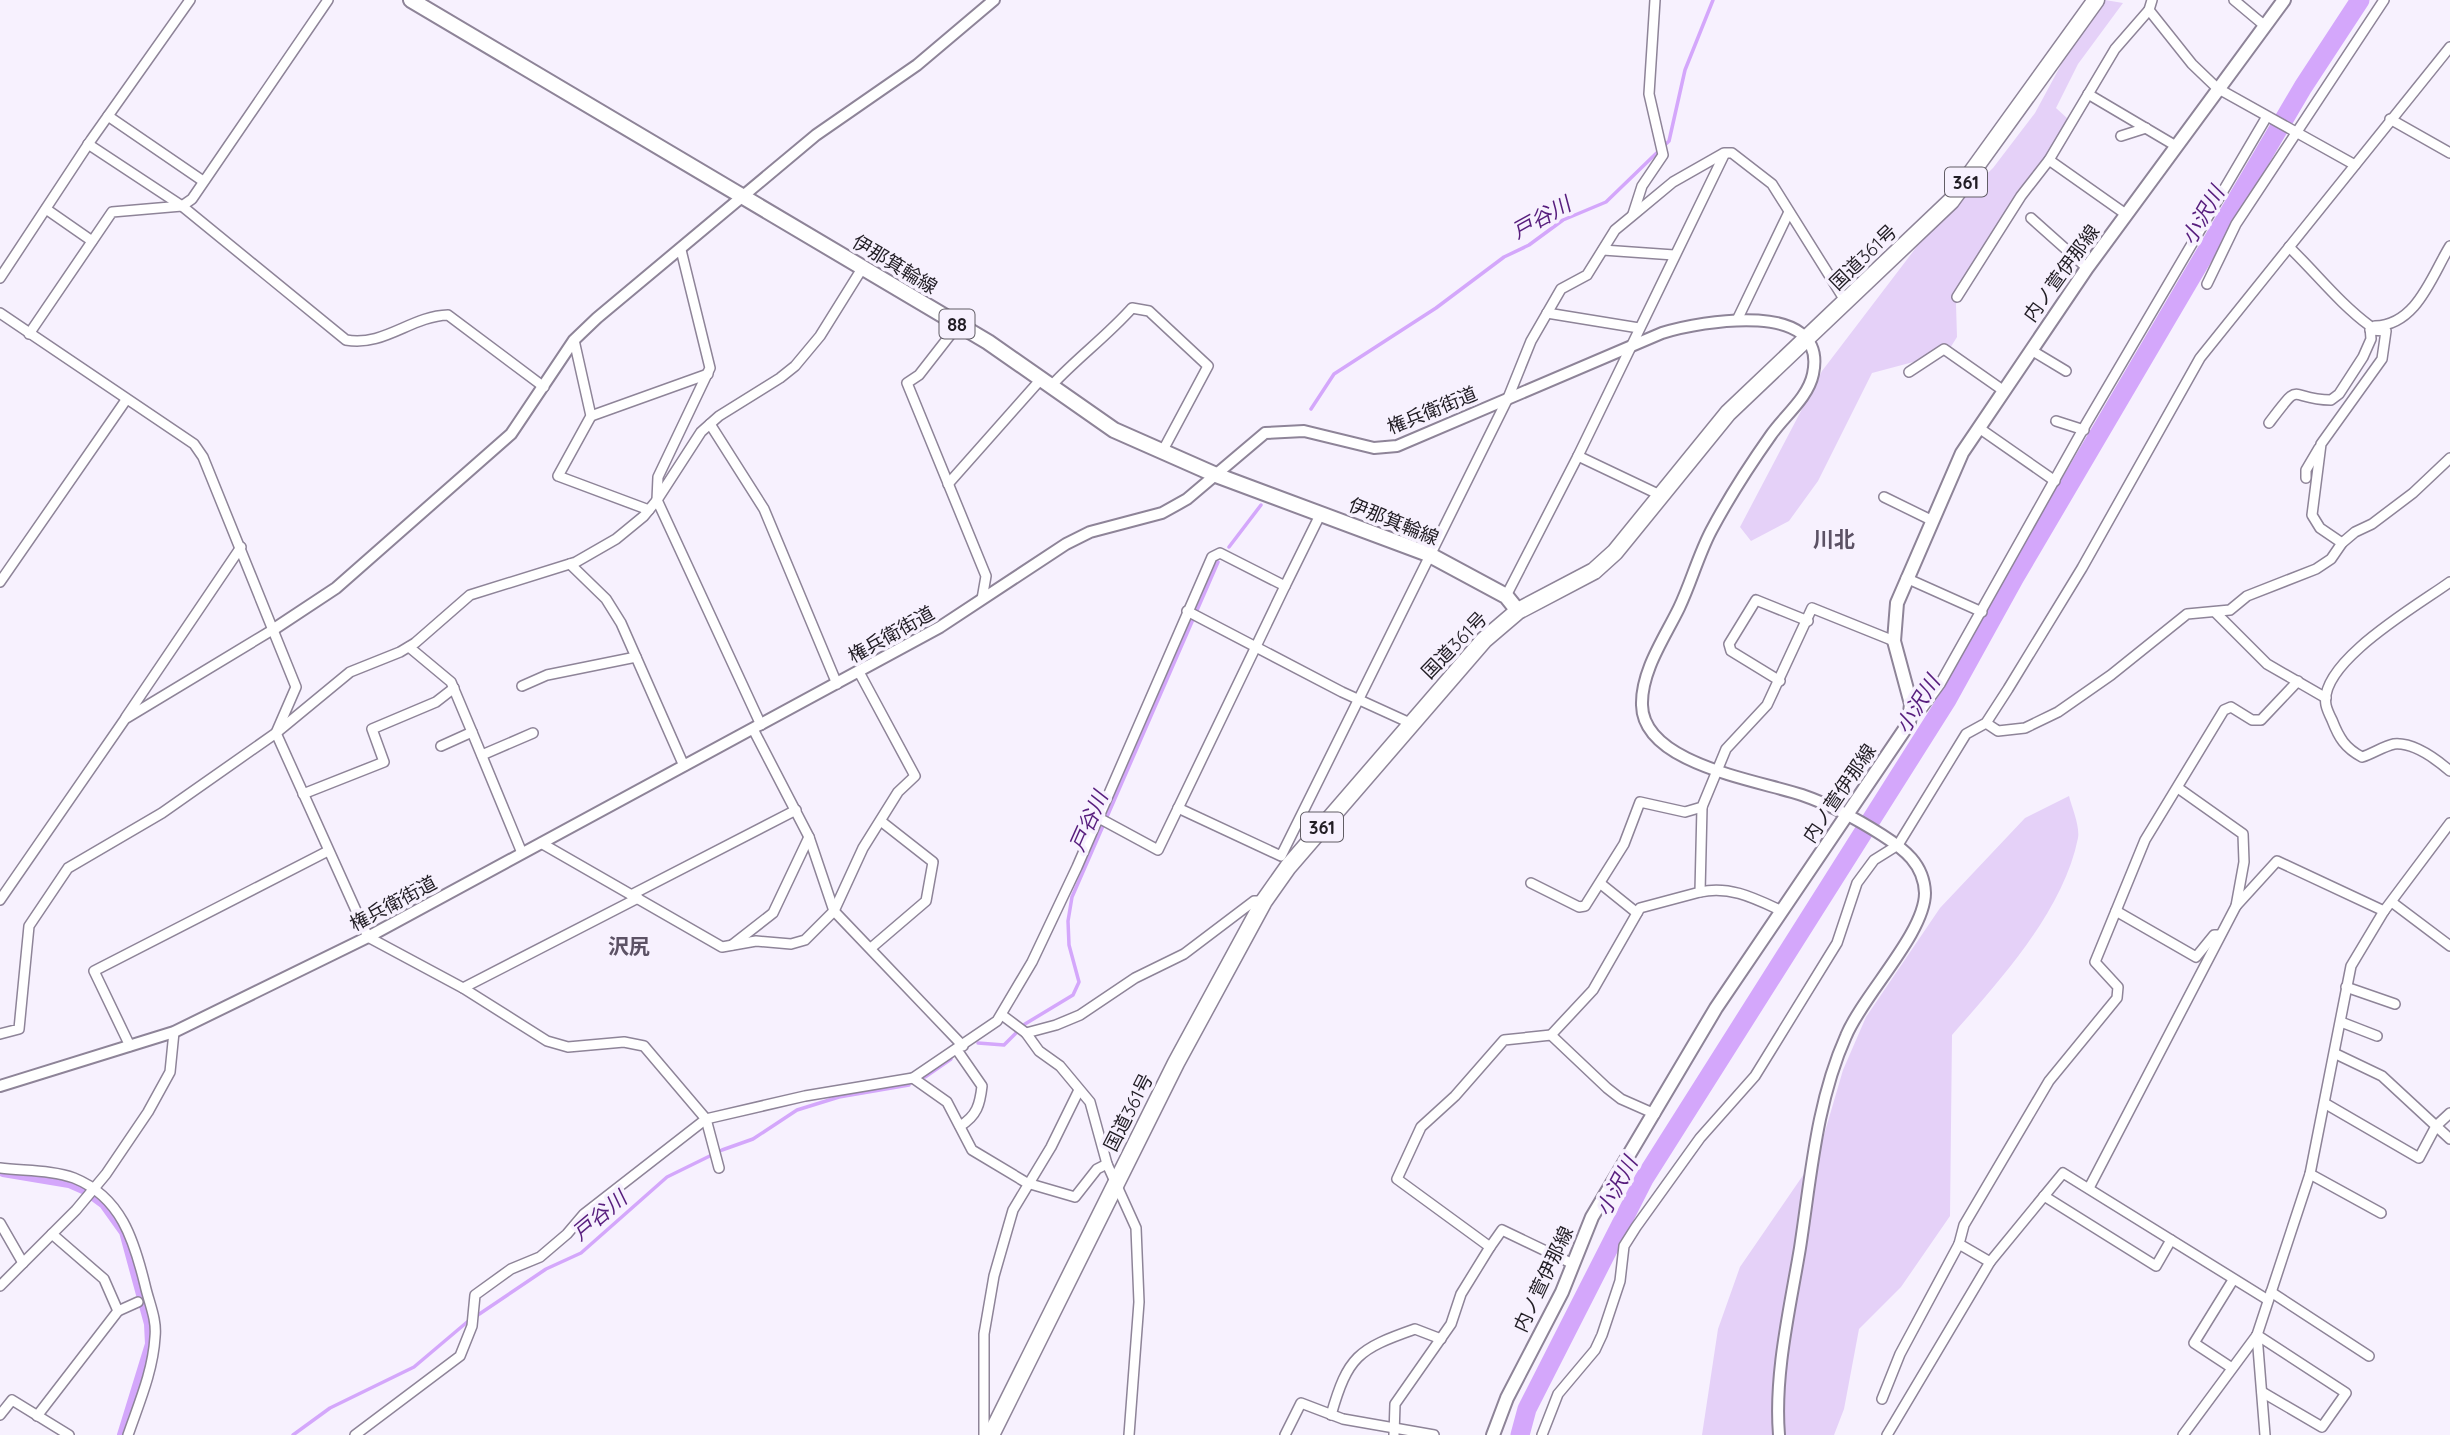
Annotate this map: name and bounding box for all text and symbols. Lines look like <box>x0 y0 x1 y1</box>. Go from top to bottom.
road number: 361 <box>1945 168 1987 196</box>
water label: 小沢川 <box>2175 179 2230 249</box>
water label: 戸谷川 <box>1507 189 1577 244</box>
street label: 国道361号 <box>1824 219 1902 295</box>
street label: 内ノ萱伊那線 <box>2018 220 2104 326</box>
street label: 伊那箕輪線 <box>848 229 942 299</box>
road number: 88 <box>940 310 974 338</box>
street label: 権兵衛街道 <box>1383 381 1481 439</box>
street label: 伊那箕輪線 <box>1345 492 1443 550</box>
district label: 川北 <box>1813 526 1855 552</box>
street label: 権兵衛街道 <box>844 600 938 668</box>
street label: 国道361号 <box>1416 606 1492 684</box>
water label: 小沢川 <box>1889 669 1946 738</box>
street label: 内ノ萱伊那線 <box>1797 739 1881 847</box>
water label: 戸谷川 <box>1063 785 1114 855</box>
road number: 361 <box>1301 812 1343 842</box>
street label: 権兵衛街道 <box>345 870 441 936</box>
district label: 沢尻 <box>608 933 650 959</box>
street label: 国道361号 <box>1098 1069 1158 1155</box>
water label: 小沢川 <box>1590 1150 1643 1220</box>
water label: 戸谷川 <box>567 1184 633 1245</box>
street label: 内ノ萱伊那線 <box>1508 1222 1578 1336</box>

